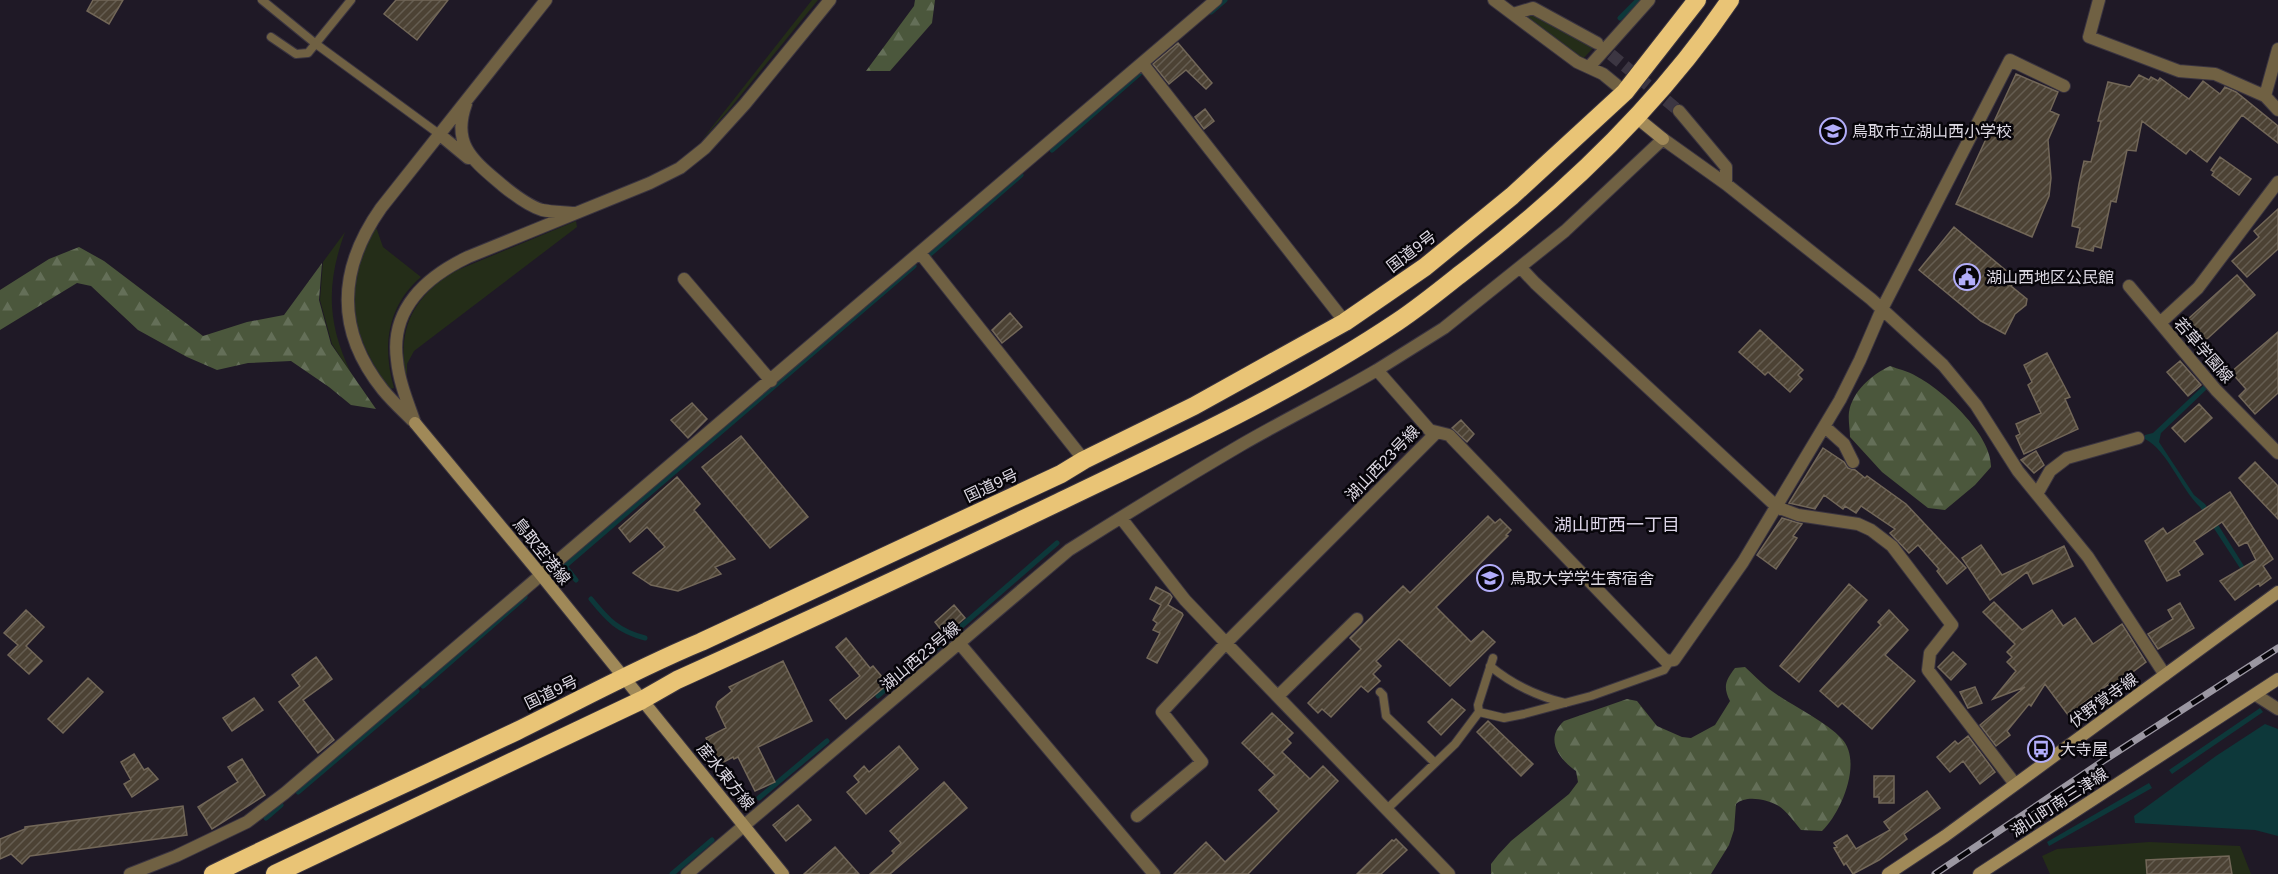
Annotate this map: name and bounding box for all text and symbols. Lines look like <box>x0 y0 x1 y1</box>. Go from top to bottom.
school or university icon: 鳥取市立湖山西小学校 <box>1818 116 1848 146</box>
place label: 鳥取市立湖山西小学校 <box>1852 123 2012 140</box>
street label: 国道9号 <box>1383 227 1439 275</box>
public building icon: 湖山西地区公民館 <box>1952 262 1982 292</box>
place label: 湖山西地区公民館 <box>1986 269 2114 286</box>
street label: 若草学園線 <box>2171 315 2236 386</box>
street label: 湖山西23号線 <box>1342 422 1422 504</box>
street label: 国道9号 <box>962 466 1021 505</box>
street label: 鳥取空港線 <box>510 515 573 588</box>
district label: 湖山町西一丁目 <box>1554 515 1680 535</box>
school or university icon: 鳥取大学学生寄宿舎 <box>1475 563 1505 593</box>
place label: 鳥取大学学生寄宿舎 <box>1510 570 1654 587</box>
street label: 湖山西23号線 <box>877 618 963 694</box>
street label: 伏野覚寺線 <box>2066 670 2141 731</box>
street label: 国道9号 <box>522 672 581 713</box>
bus stop icon: 大寺屋 <box>2026 734 2056 764</box>
street label: 産水東方線 <box>694 740 757 813</box>
place label: 大寺屋 <box>2060 741 2108 758</box>
street label: 湖山町南三津線 <box>2008 765 2111 840</box>

